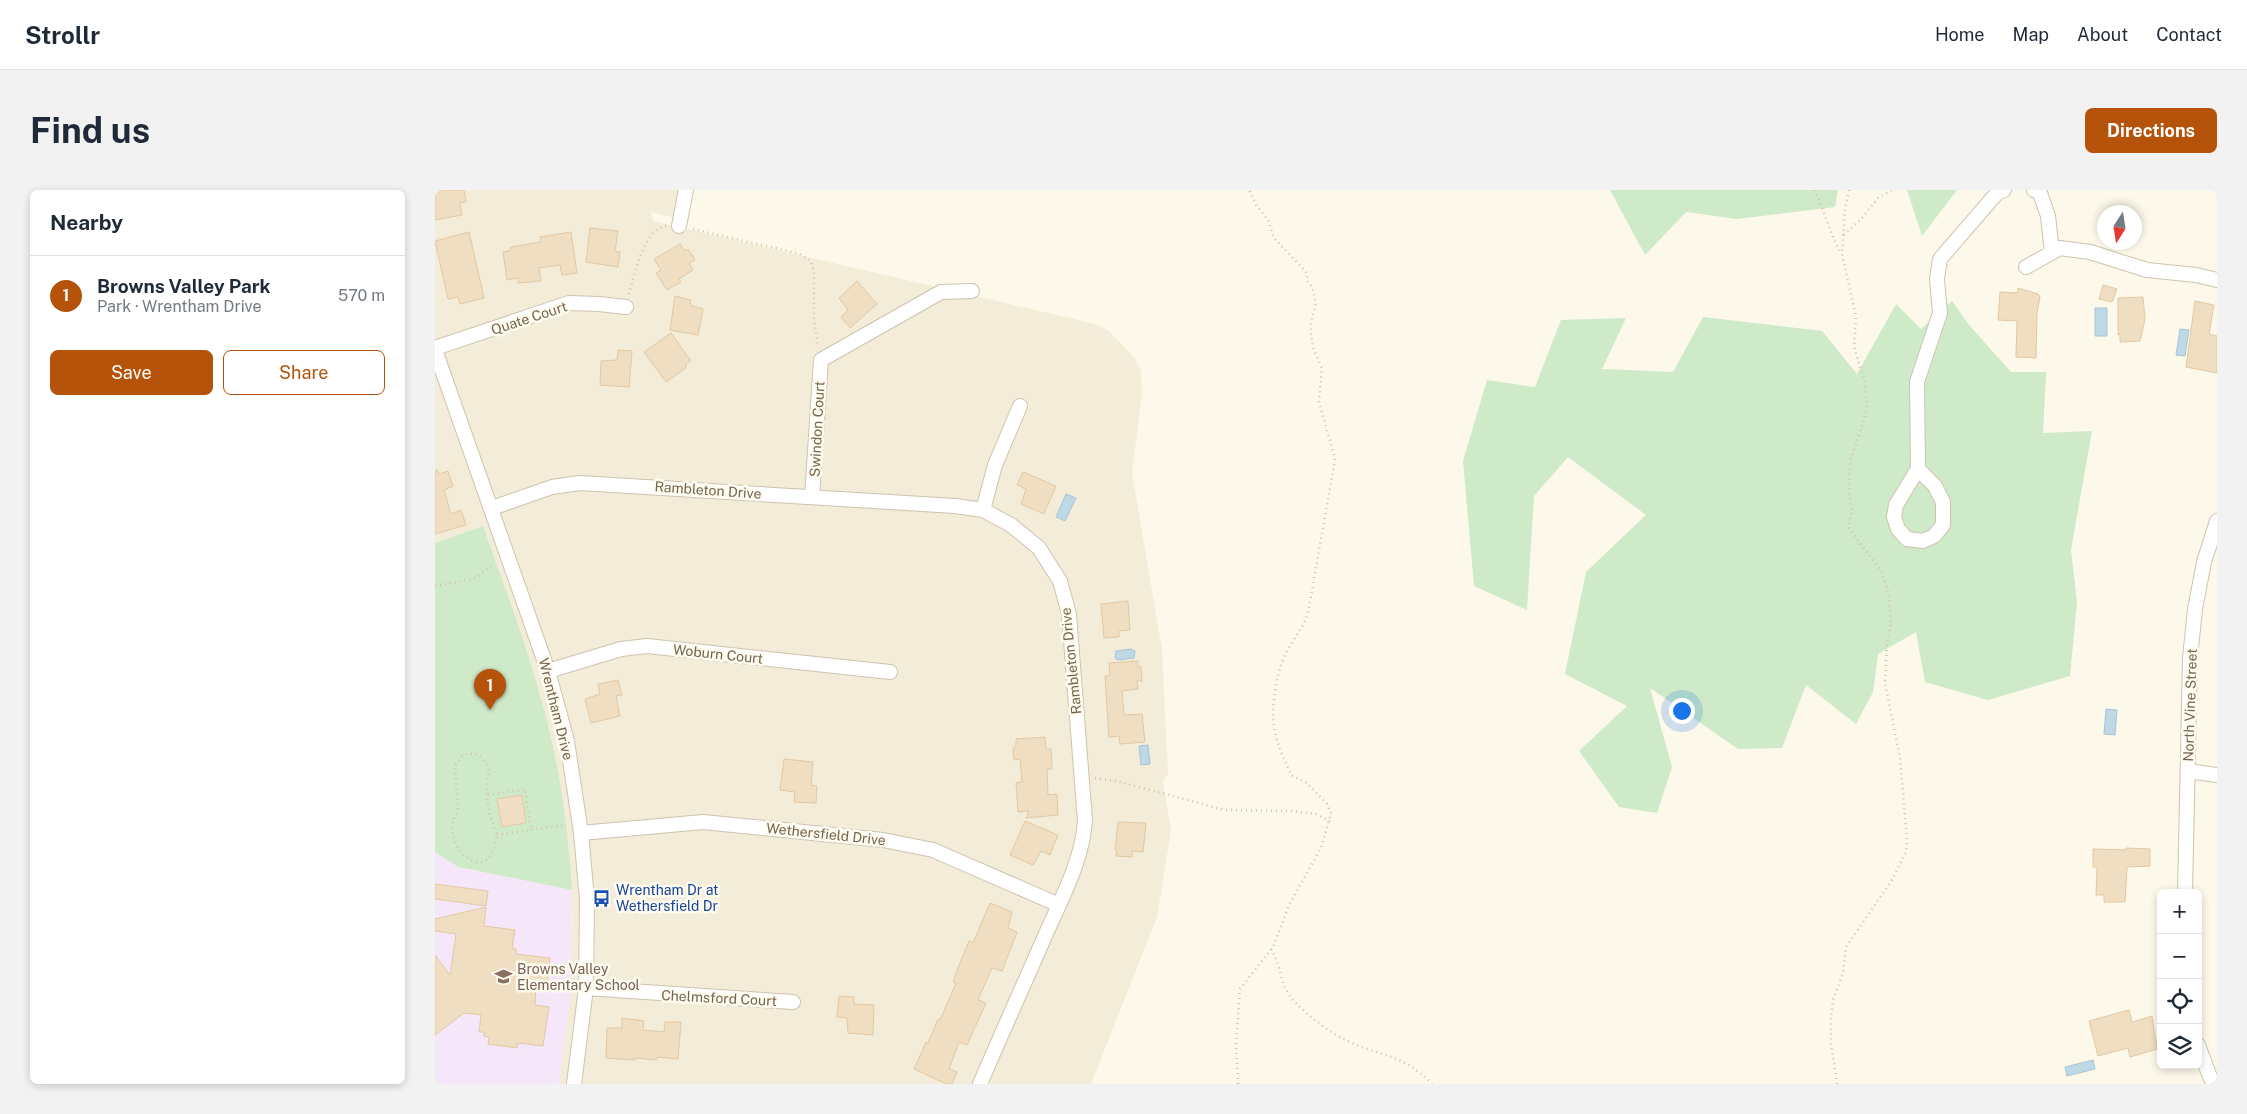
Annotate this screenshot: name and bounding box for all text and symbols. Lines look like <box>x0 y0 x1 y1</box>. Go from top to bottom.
text: Strollr <box>25 21 100 49</box>
text: Home <box>1935 24 1985 45</box>
text: Map <box>2013 24 2049 45</box>
text: About <box>2077 24 2128 45</box>
text: Contact <box>2156 24 2222 45</box>
button: Directions <box>2085 108 2217 153</box>
text: Find us <box>30 110 150 151</box>
north arrow <box>2097 205 2142 250</box>
text: Nearby <box>50 210 123 235</box>
text: Browns Valley Park <box>97 275 271 297</box>
text: 1 <box>63 286 69 305</box>
text: 570 m <box>338 286 385 305</box>
text: Park · Wrentham Drive <box>97 297 262 316</box>
street label: Quate Court <box>489 298 569 338</box>
button: Save <box>50 350 213 395</box>
button: Share <box>223 350 385 395</box>
street label: Swindon Court <box>806 381 828 477</box>
street label: Rambleton Drive <box>654 478 762 502</box>
street label: Rambleton Drive <box>1057 607 1085 715</box>
street label: Woburn Court <box>672 641 764 667</box>
street label: North Vine Street <box>2180 648 2200 762</box>
street label: Wrentham Drive <box>536 656 576 762</box>
pin: 1 <box>474 669 506 710</box>
your location <box>1669 698 1695 724</box>
street label: Wethersfield Drive <box>765 820 887 848</box>
place label: Wrentham Dr at Wethersfield Dr <box>616 882 719 914</box>
bus stop icon: Wrentham Dr at Wethersfield Dr <box>592 888 612 908</box>
map controls <box>2157 889 2202 1069</box>
button: + <box>2157 889 2202 934</box>
button: − <box>2157 934 2202 979</box>
place label: Browns Valley Elementary School <box>517 961 640 993</box>
school or university icon: Browns Valley Elementary School <box>493 967 513 987</box>
button: locate <box>2157 979 2202 1024</box>
street label: Chelmsford Court <box>661 987 777 1009</box>
button: layers <box>2157 1024 2202 1069</box>

